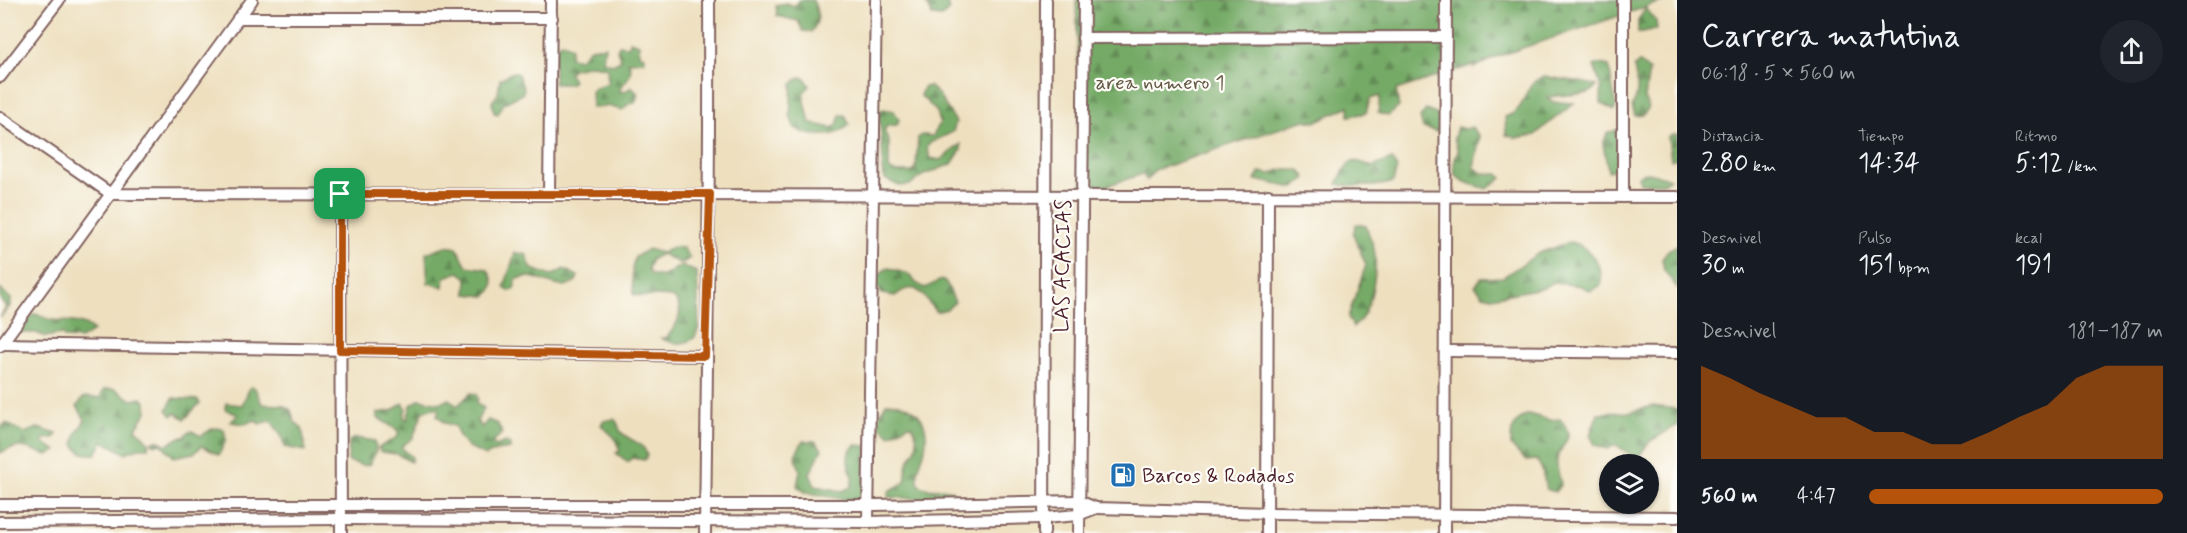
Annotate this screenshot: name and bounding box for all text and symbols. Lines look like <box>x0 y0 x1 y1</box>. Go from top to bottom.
text: Carrera matutina <box>1701 15 1961 59</box>
button: share <box>2100 20 2163 83</box>
text: 06:18 · 5 × 560 m <box>1701 60 1855 87</box>
park label: area numero 1 <box>1095 69 1225 97</box>
text: Distancia <box>1701 126 1763 147</box>
text: Tiempo <box>1858 126 1904 147</box>
text: Ritmo <box>2015 126 2057 147</box>
text: 2.80 <box>1701 147 1749 181</box>
text: 14:34 <box>1858 147 1920 181</box>
text: 5:12 <box>2015 147 2063 181</box>
text: km <box>1749 156 1776 177</box>
text: /km <box>2063 156 2098 177</box>
pin <box>314 168 365 219</box>
icon: arrive <box>323 177 356 210</box>
street label: LAS ACACIAS <box>1048 199 1078 333</box>
text: Desnivel <box>1701 228 1761 249</box>
text: Pulso <box>1858 228 1892 249</box>
text: kcal <box>2015 228 2042 249</box>
text: 30 <box>1701 249 1728 283</box>
text: 151 <box>1858 249 1894 283</box>
text: 191 <box>2015 249 2052 283</box>
text: m <box>1728 258 1745 279</box>
text: bpm <box>1894 258 1930 279</box>
text: Desnivel <box>1701 318 1776 345</box>
text: 181–187 m <box>2068 318 2163 345</box>
map controls <box>1599 454 1659 514</box>
button: layers <box>1599 454 1659 514</box>
fuel station icon: Barcos & Rodados <box>1108 460 1138 490</box>
place label: Barcos & Rodados <box>1142 462 1295 490</box>
text: 560 m <box>1701 483 1757 510</box>
text: 4:47 <box>1797 483 1836 510</box>

